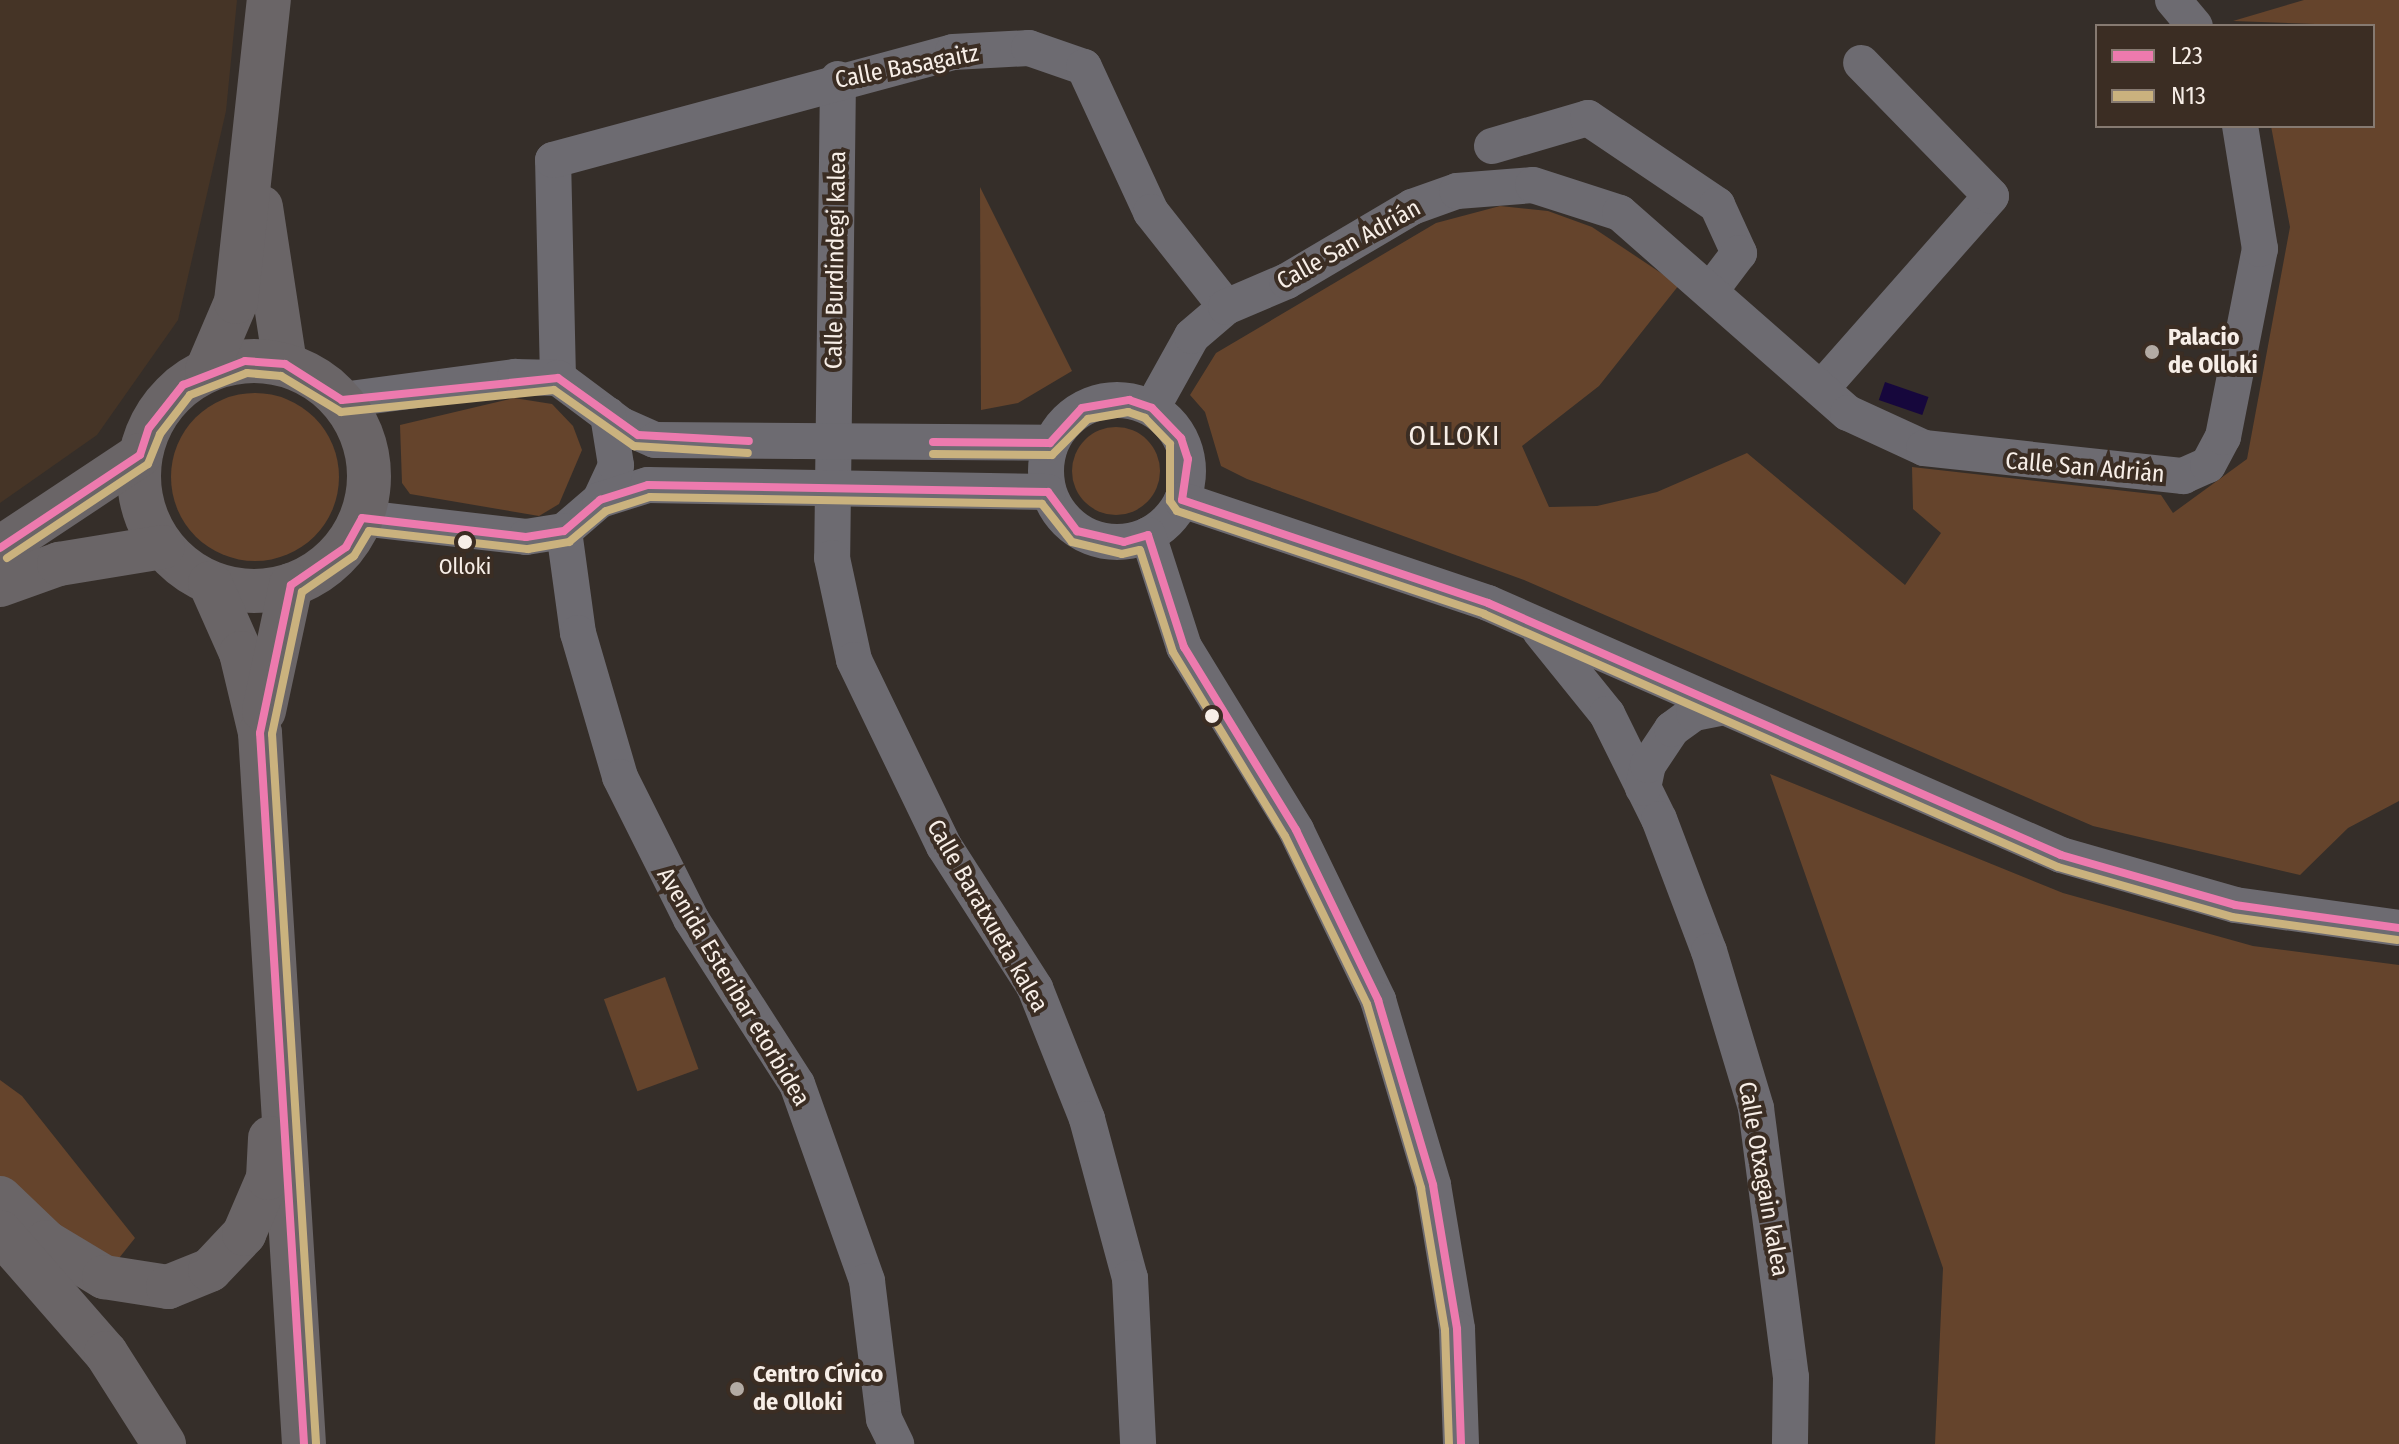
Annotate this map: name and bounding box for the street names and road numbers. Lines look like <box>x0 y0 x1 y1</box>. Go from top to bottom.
street label: Calle Basagaitz <box>833 39 981 95</box>
street label: Calle Burdindegi kalea <box>820 151 852 369</box>
street label: Calle San Adrián <box>1272 194 1426 296</box>
street label: Calle San Adrián <box>2004 447 2166 489</box>
street label: Calle Baratxueta kalea <box>920 815 1054 1017</box>
street label: Avenida Esteribar etorbidea <box>650 863 816 1111</box>
street label: Calle Otxagain kalea <box>1732 1079 1794 1279</box>

